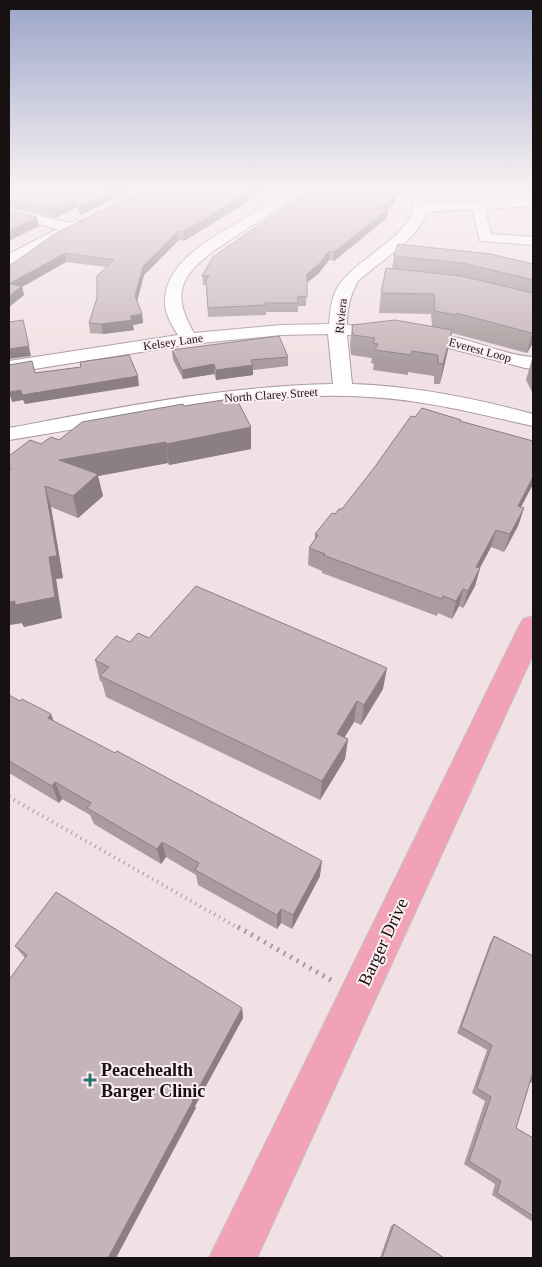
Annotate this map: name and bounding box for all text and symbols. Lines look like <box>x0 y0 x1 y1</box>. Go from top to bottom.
street label: Riviera <box>332 297 350 334</box>
street label: Kelsey Lane <box>142 331 204 353</box>
street label: Everest Loop <box>447 335 513 365</box>
street label: North Clarey Street <box>224 385 319 405</box>
street label: Barger Drive <box>354 895 412 989</box>
place label: Peacehealth Barger Clinic <box>101 1060 205 1101</box>
marker: Peacehealth Barger Clinic <box>83 1073 97 1087</box>

